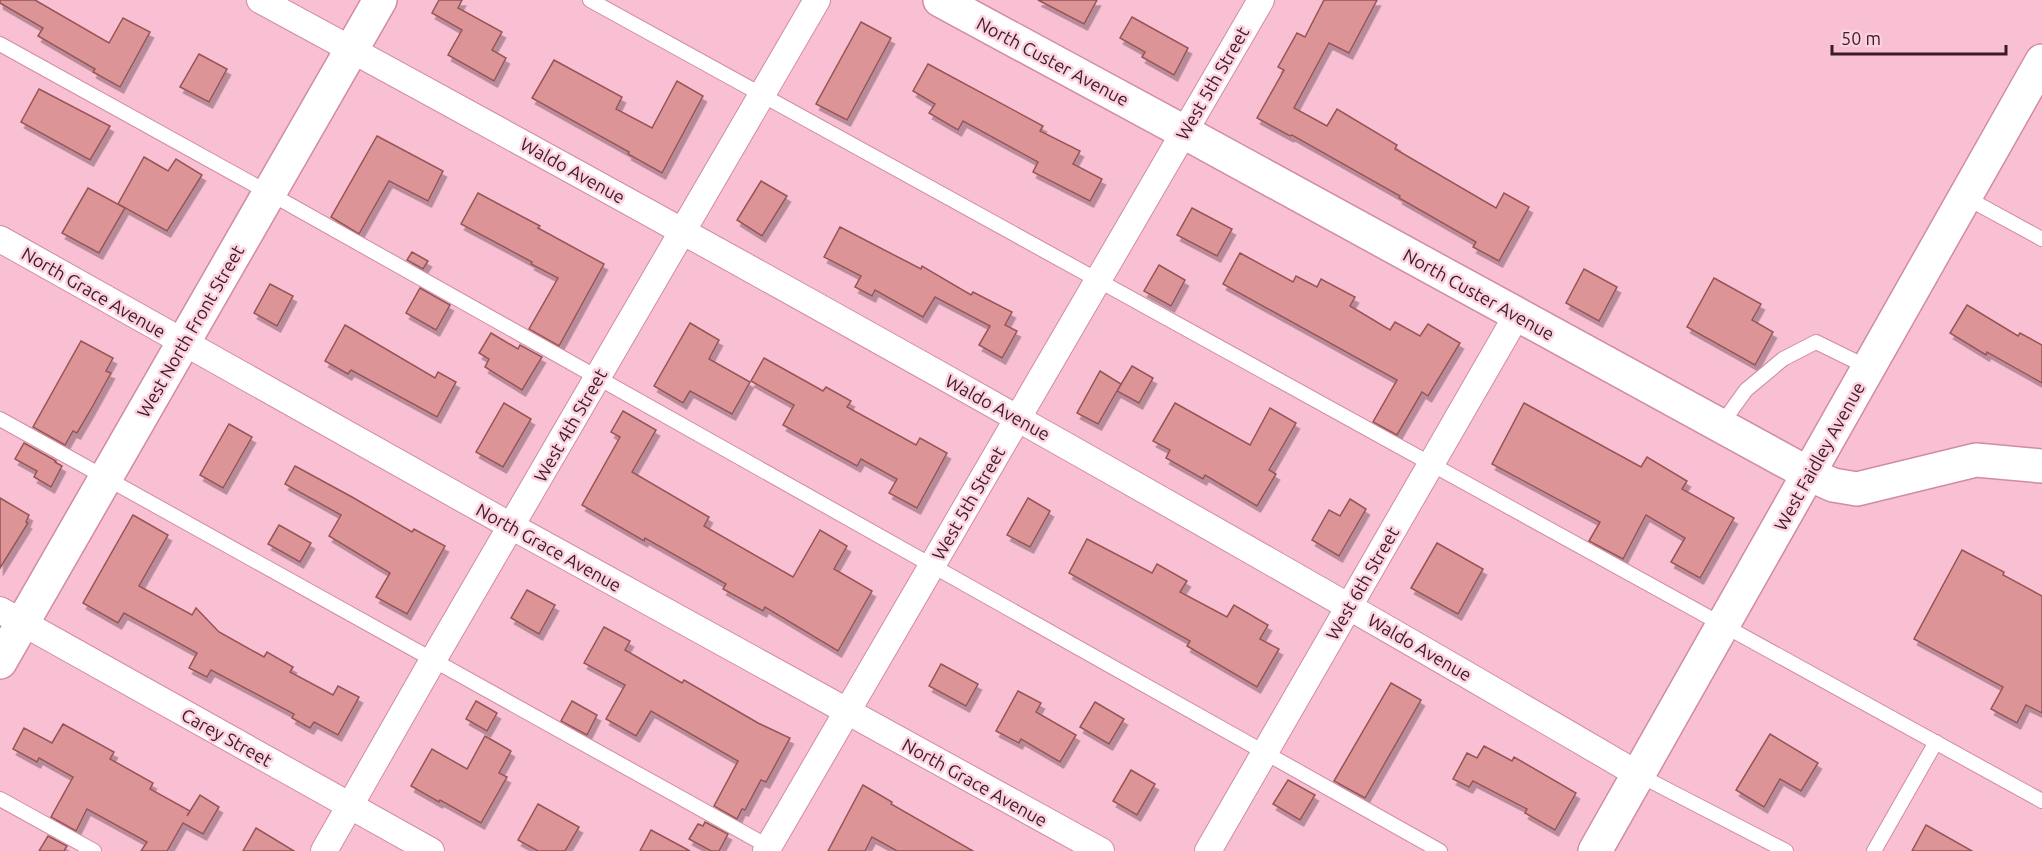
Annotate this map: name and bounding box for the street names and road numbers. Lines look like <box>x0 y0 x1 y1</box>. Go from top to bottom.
street label: North Custer Avenue <box>974 12 1132 110</box>
street label: West 5th Street <box>1172 23 1252 143</box>
street label: Waldo Avenue <box>517 133 629 207</box>
street label: West North Front Street <box>133 241 247 421</box>
street label: North Grace Avenue <box>19 243 169 341</box>
street label: North Custer Avenue <box>1400 244 1558 344</box>
street label: West 4th Street <box>530 365 610 485</box>
street label: Waldo Avenue <box>942 370 1054 444</box>
street label: West Faidley Avenue <box>1770 378 1868 534</box>
street label: West 5th Street <box>928 443 1008 563</box>
street label: North Grace Avenue <box>473 499 625 595</box>
street label: West 6th Street <box>1322 523 1402 643</box>
street label: Waldo Avenue <box>1365 609 1475 685</box>
street label: Carey Street <box>178 704 276 770</box>
street label: North Grace Avenue <box>899 734 1051 830</box>

